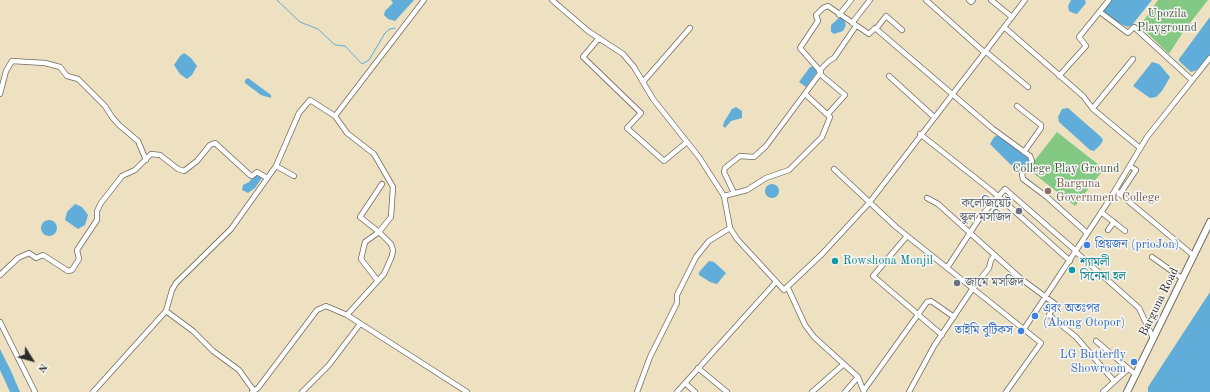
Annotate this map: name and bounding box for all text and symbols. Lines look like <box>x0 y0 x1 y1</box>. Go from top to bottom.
park label: Upozila Playground <box>1137 7 1197 35</box>
park label: College Play Ground <box>1013 162 1119 176</box>
place label: Barguna Government College <box>1056 177 1160 205</box>
marker: Barguna Government College <box>1043 186 1053 196</box>
place label: কলেজিয়েট স্কুল মসজিদ <box>959 197 1011 225</box>
marker: কলেজিয়েট স্কুল মসজিদ <box>1014 206 1024 216</box>
place label: প্রিয়জন (prioJon) <box>1095 238 1179 252</box>
marker: প্রিয়জন (prioJon) <box>1082 240 1092 250</box>
place label: Rowshona Monjil <box>843 254 933 268</box>
marker: Rowshona Monjil <box>830 256 840 266</box>
place label: শ্যামলী সিনেমা হল <box>1080 256 1126 284</box>
marker: শ্যামলী সিনেমা হল <box>1067 265 1077 275</box>
street label: Barguna Road <box>1136 265 1182 339</box>
place label: জামে মসজিদ <box>965 276 1024 290</box>
marker: জামে মসজিদ <box>952 278 962 288</box>
place label: এবং অতঃপর (Abong Otopor) <box>1043 302 1125 330</box>
marker: এবং অতঃপর (Abong Otopor) <box>1030 311 1040 321</box>
place label: তাইমি বুটিকস <box>954 324 1013 338</box>
marker: তাইমি বুটিকস <box>1016 326 1026 336</box>
north arrow <box>12 340 52 380</box>
place label: LG Butterfly Showroom <box>1060 348 1126 376</box>
marker: LG Butterfly Showroom <box>1129 357 1139 367</box>
text: N <box>35 361 49 374</box>

